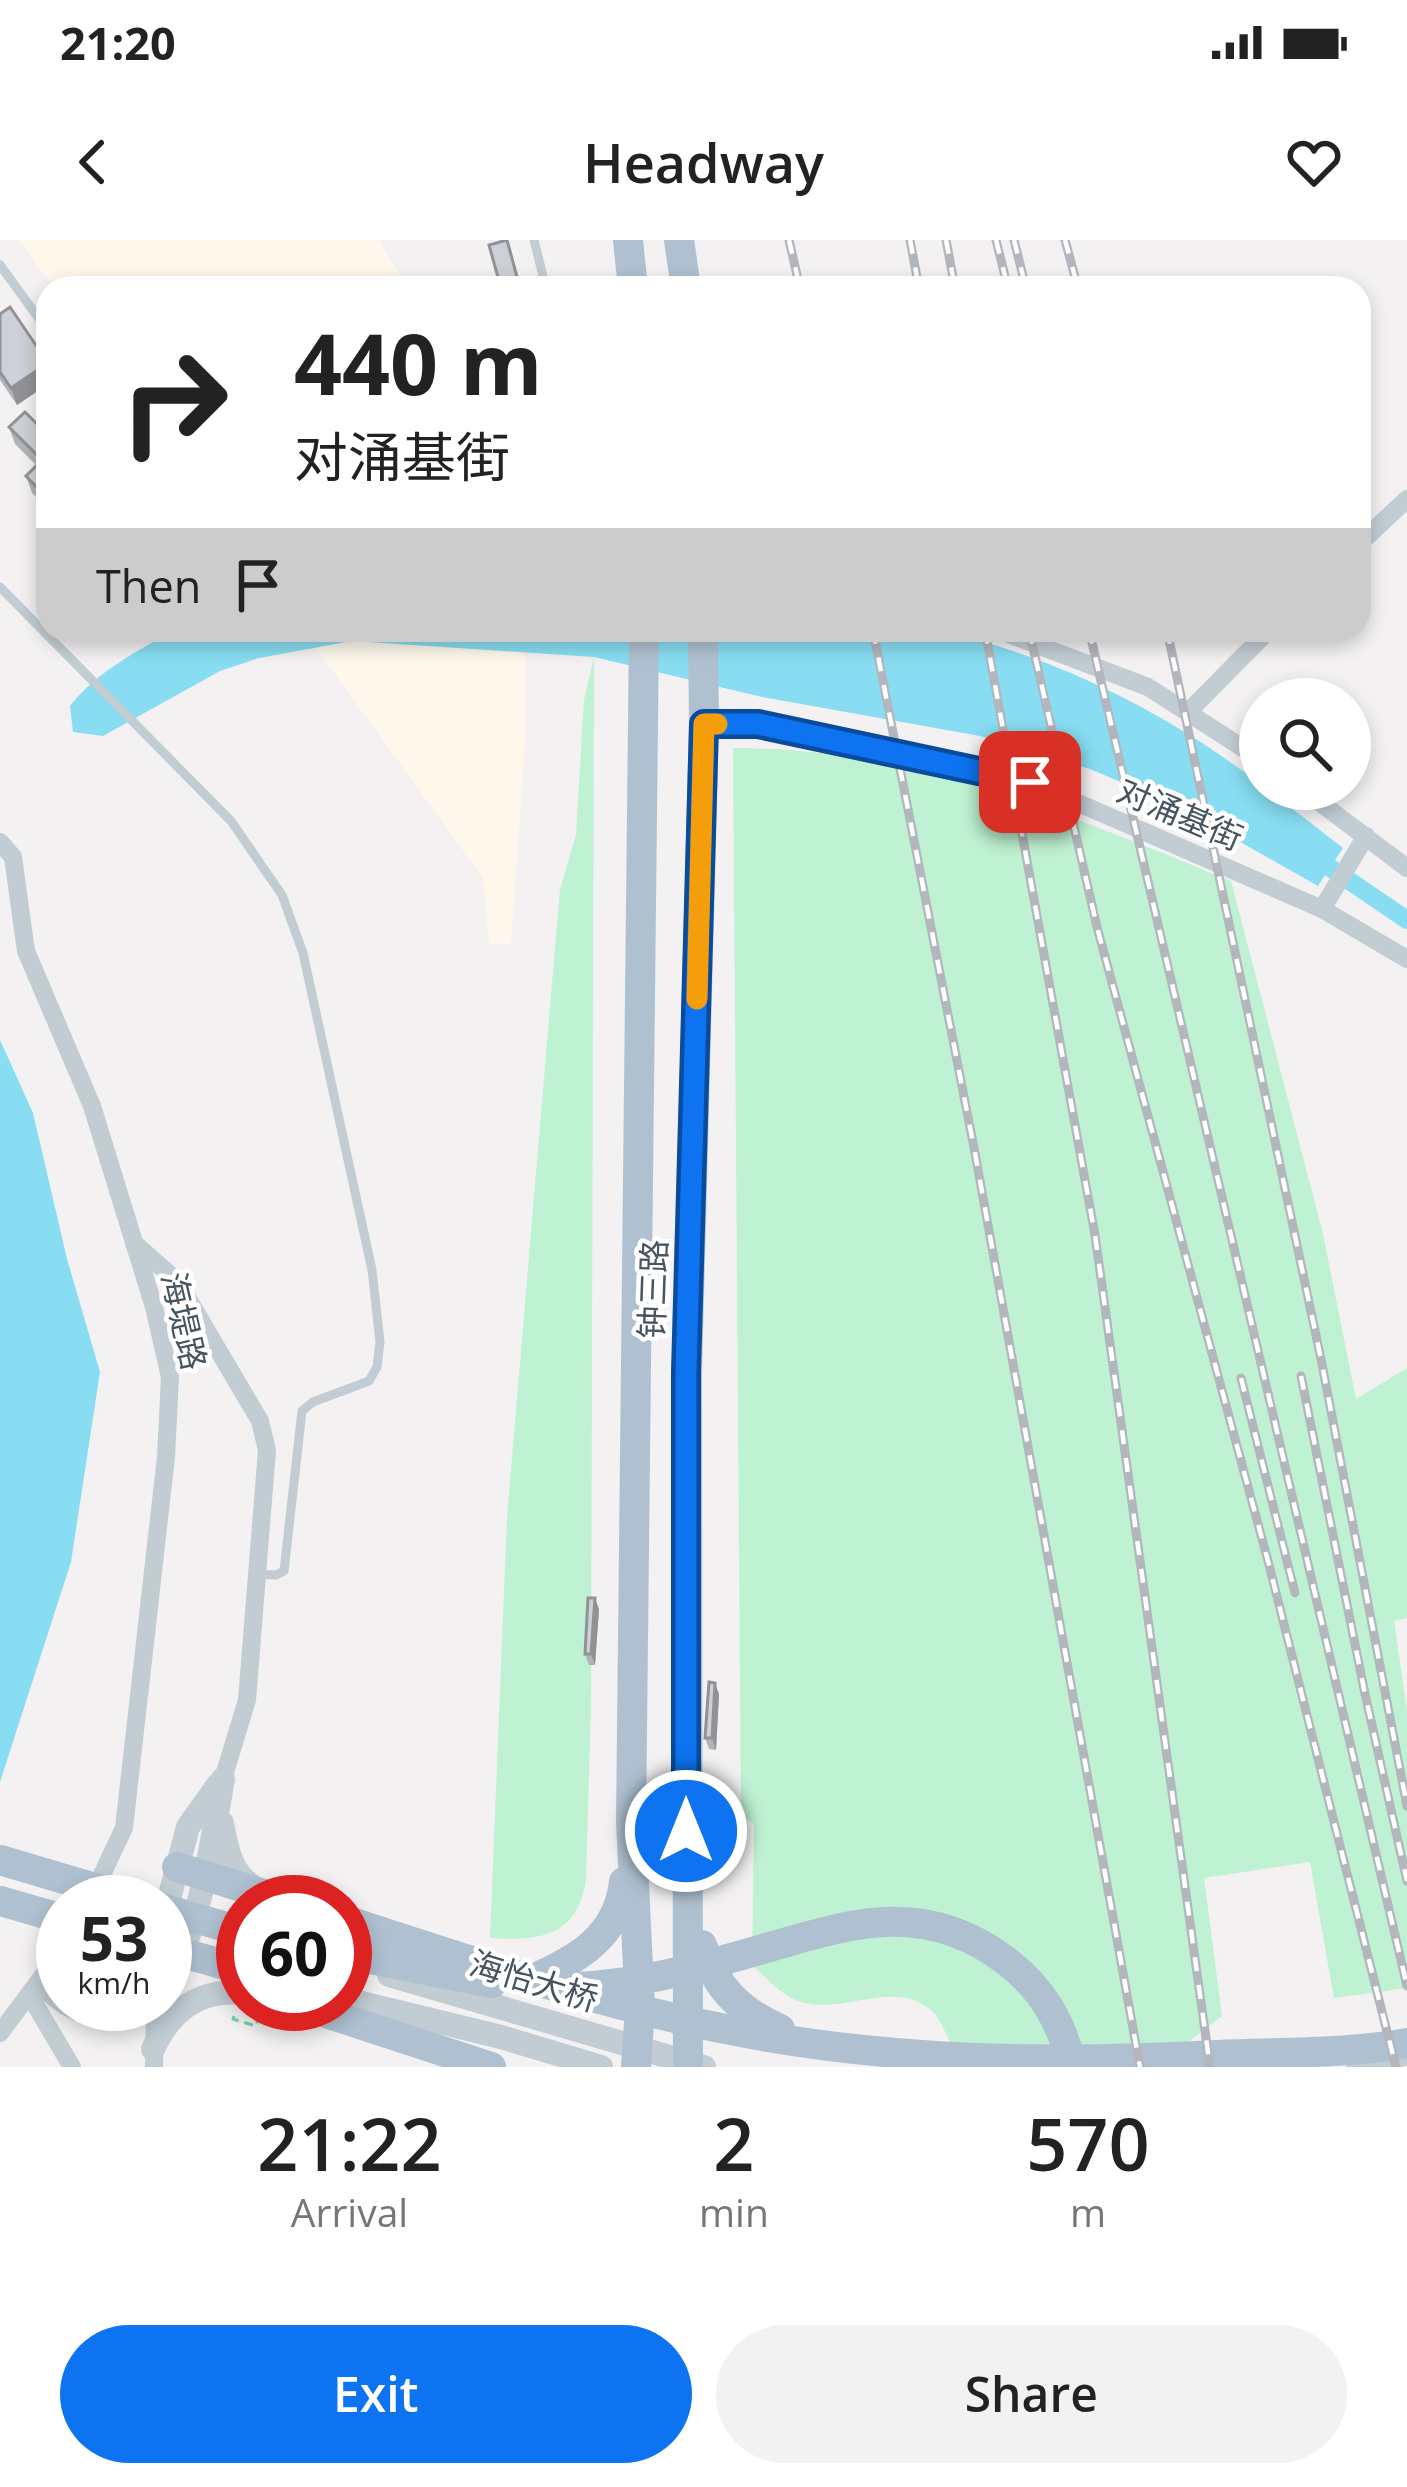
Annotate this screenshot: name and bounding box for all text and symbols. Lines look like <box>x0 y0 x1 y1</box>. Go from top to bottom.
text: 21:20 <box>60 12 176 73</box>
text: Headway <box>583 125 824 199</box>
icon: back <box>60 129 126 195</box>
icon: heart <box>1281 129 1347 195</box>
text: 440 m <box>294 305 542 420</box>
icon: right <box>96 324 252 480</box>
text: 对涌基街 <box>294 419 510 493</box>
icon: arrive <box>225 552 291 618</box>
text: Then <box>96 555 201 616</box>
map controls <box>1239 678 1371 810</box>
button: search <box>1239 678 1371 810</box>
pin <box>979 731 1081 833</box>
icon: arrive <box>997 749 1063 815</box>
street label: 对涌基街 <box>1111 767 1250 860</box>
street label: 钟三路 <box>628 1239 677 1339</box>
street label: 海堤路 <box>151 1268 218 1374</box>
position arrow <box>623 1768 749 1894</box>
speed limit sign: 60 <box>216 1875 372 2031</box>
text: 53 <box>80 1897 148 1979</box>
street label: 海怡大桥 <box>464 1940 604 2021</box>
text: km/h <box>78 1962 150 2003</box>
text: 21:22 <box>257 2094 442 2192</box>
text: 2 <box>713 2094 755 2192</box>
text: 570 <box>1026 2094 1150 2192</box>
text: Arrival <box>291 2185 408 2238</box>
text: min <box>699 2185 769 2238</box>
text: m <box>1070 2185 1106 2238</box>
button: Exit <box>60 2325 692 2463</box>
button: Share <box>716 2325 1347 2463</box>

